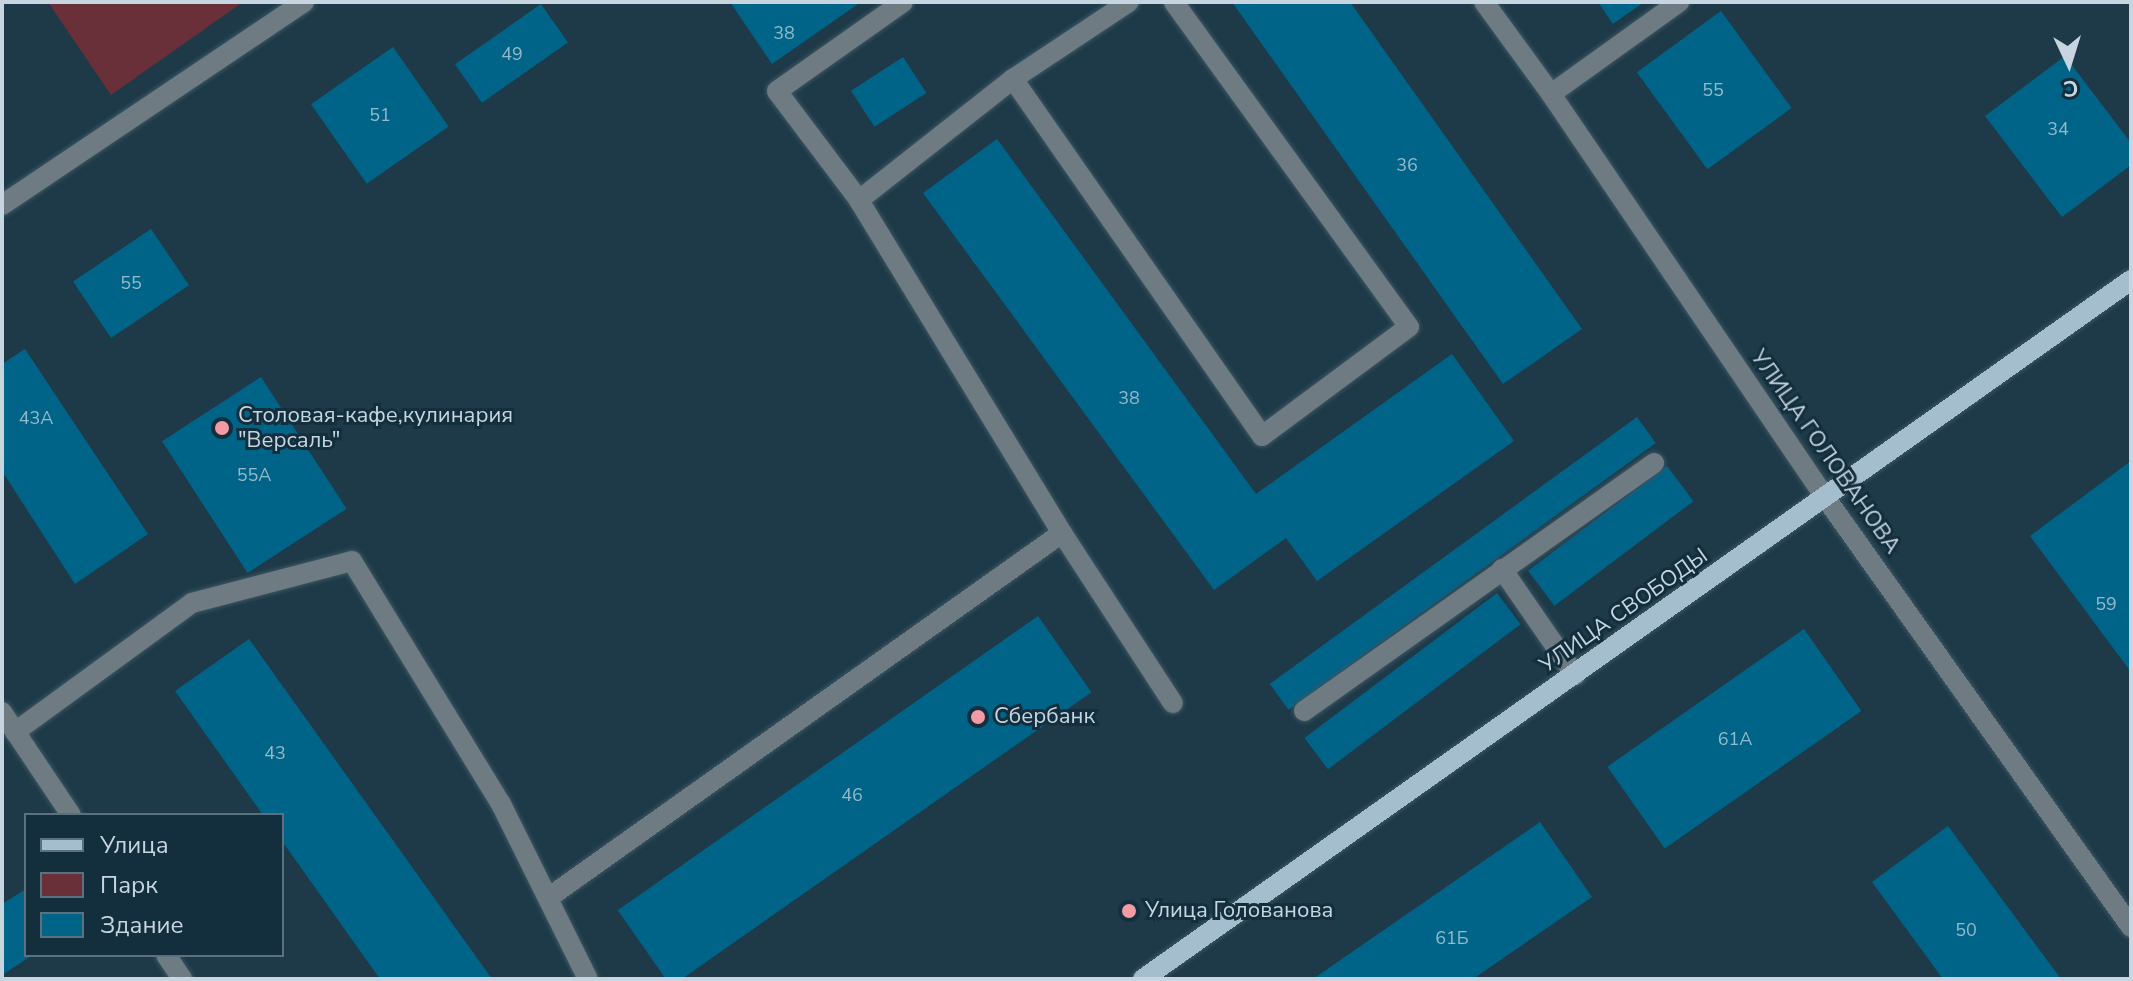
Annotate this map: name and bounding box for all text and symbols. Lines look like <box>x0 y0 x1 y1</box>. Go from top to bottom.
house number: 38 <box>773 22 795 44</box>
north arrow <box>2029 24 2109 104</box>
house number: 49 <box>501 43 523 65</box>
text: С <box>2062 72 2079 103</box>
house number: 55 <box>1702 79 1724 101</box>
house number: 51 <box>369 104 391 126</box>
house number: 34 <box>2047 118 2069 140</box>
house number: 36 <box>1396 154 1418 176</box>
house number: 55 <box>120 272 142 294</box>
street label: УЛИЦА ГОЛОВАНОВА <box>1745 345 1905 559</box>
house number: 38 <box>1118 387 1140 409</box>
place label: Столовая-кафе,кулинария "Версаль" <box>238 402 513 454</box>
house number: 43А <box>19 407 53 429</box>
marker: Столовая-кафе,кулинария "Версаль" <box>213 419 231 437</box>
house number: 55А <box>237 464 271 486</box>
street label: УЛИЦА СВОБОДЫ <box>1535 543 1713 679</box>
house number: 59 <box>2095 593 2117 615</box>
place label: Сбербанк <box>994 704 1095 730</box>
marker: Сбербанк <box>969 708 987 726</box>
house number: 61А <box>1718 728 1752 750</box>
house number: 43 <box>264 742 286 764</box>
house number: 46 <box>841 784 863 806</box>
legend <box>24 813 284 957</box>
text: Улица <box>100 829 169 861</box>
text: Парк <box>100 869 158 901</box>
place label: Улица Голованова <box>1145 898 1333 924</box>
marker: Улица Голованова <box>1120 902 1138 920</box>
text: Здание <box>100 909 184 941</box>
house number: 50 <box>1955 919 1977 941</box>
house number: 61Б <box>1435 927 1469 949</box>

